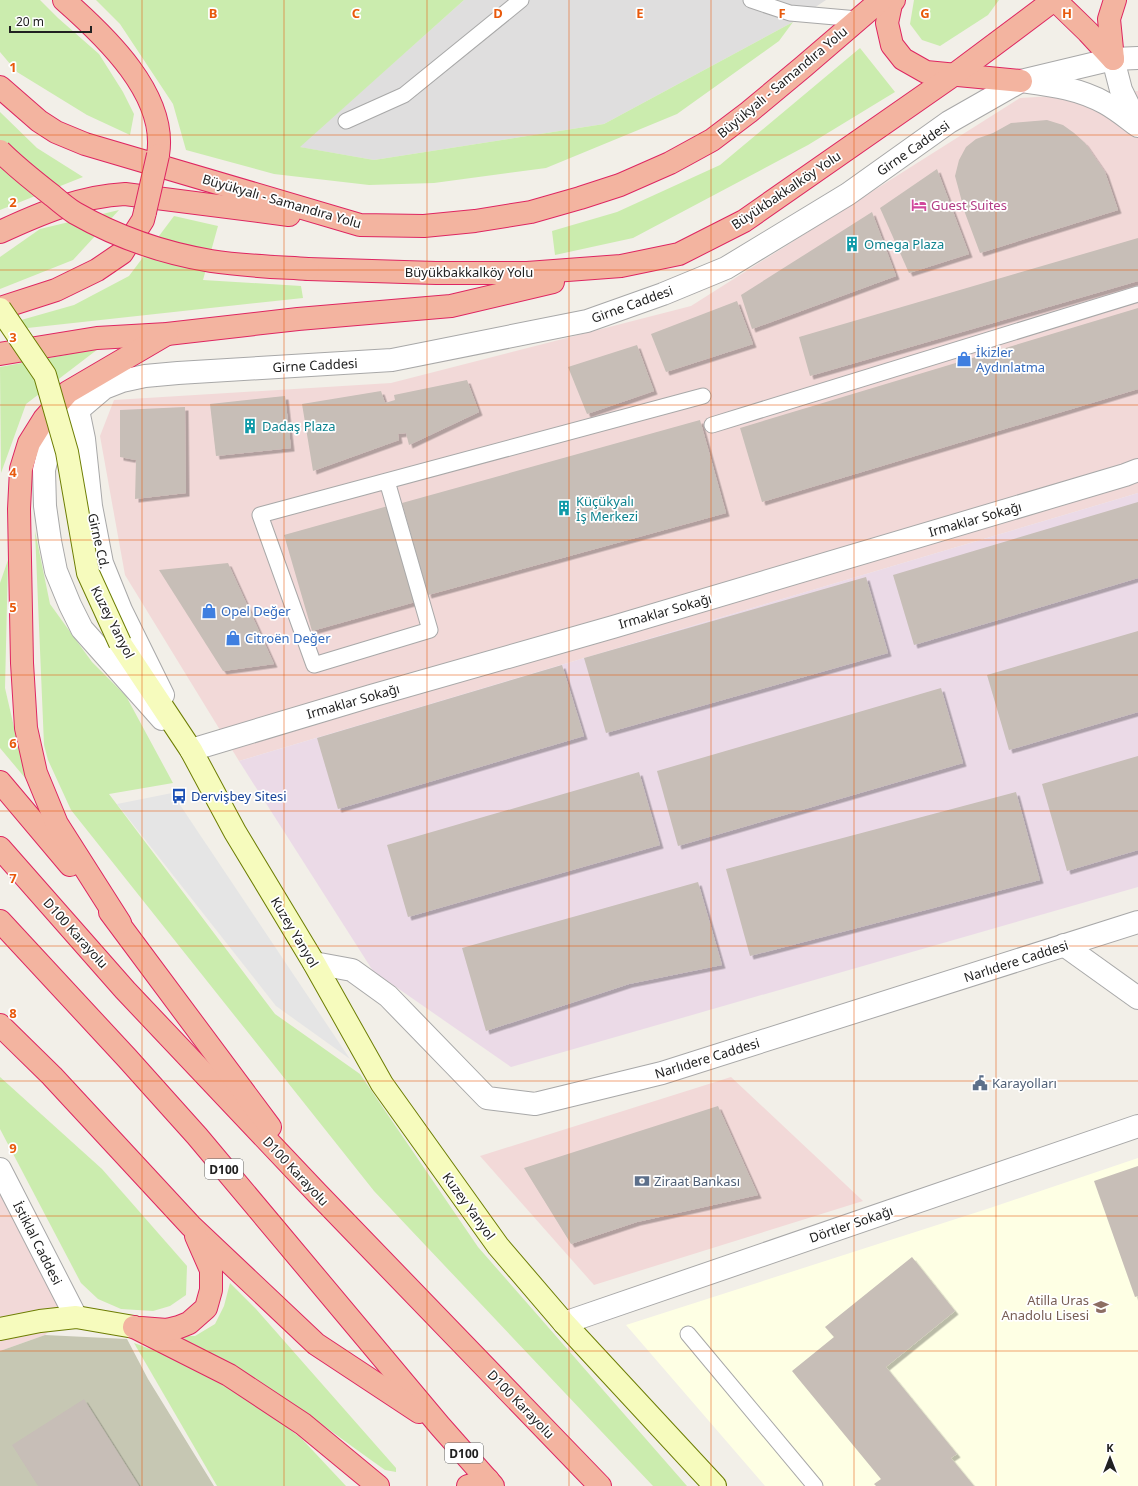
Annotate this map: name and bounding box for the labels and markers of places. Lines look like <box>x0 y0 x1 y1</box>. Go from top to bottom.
hotel icon: Guest Suites <box>910 196 928 214</box>
place label: Guest Suites <box>931 196 1007 214</box>
building icon: Omega Plaza <box>843 235 861 253</box>
place label: Omega Plaza <box>864 235 944 253</box>
place label: İkizler Aydınlatma <box>976 343 1045 376</box>
shop icon: İkizler Aydınlatma <box>955 350 973 368</box>
building icon: Dadaş Plaza <box>241 417 259 435</box>
place label: Dadaş Plaza <box>262 417 336 435</box>
place label: Küçükyalı İş Merkezi <box>576 492 638 525</box>
building icon: Küçükyalı İş Merkezi <box>555 499 573 517</box>
shop icon: Opel Değer <box>200 602 218 620</box>
place label: Opel Değer <box>221 602 291 620</box>
shop icon: Citroën Değer <box>224 629 242 647</box>
place label: Citroën Değer <box>245 629 331 647</box>
bus stop icon: Dervişbey Sitesi <box>170 787 188 805</box>
place label: Dervişbey Sitesi <box>191 787 287 805</box>
public building icon: Karayolları <box>971 1074 989 1092</box>
place label: Karayolları <box>992 1074 1057 1092</box>
bank icon: Ziraat Bankası <box>633 1172 651 1190</box>
place label: Ziraat Bankası <box>654 1172 740 1190</box>
place label: Atilla Uras Anadolu Lisesi <box>1001 1291 1089 1324</box>
school or university icon: Atilla Uras Anadolu Lisesi <box>1092 1298 1110 1316</box>

